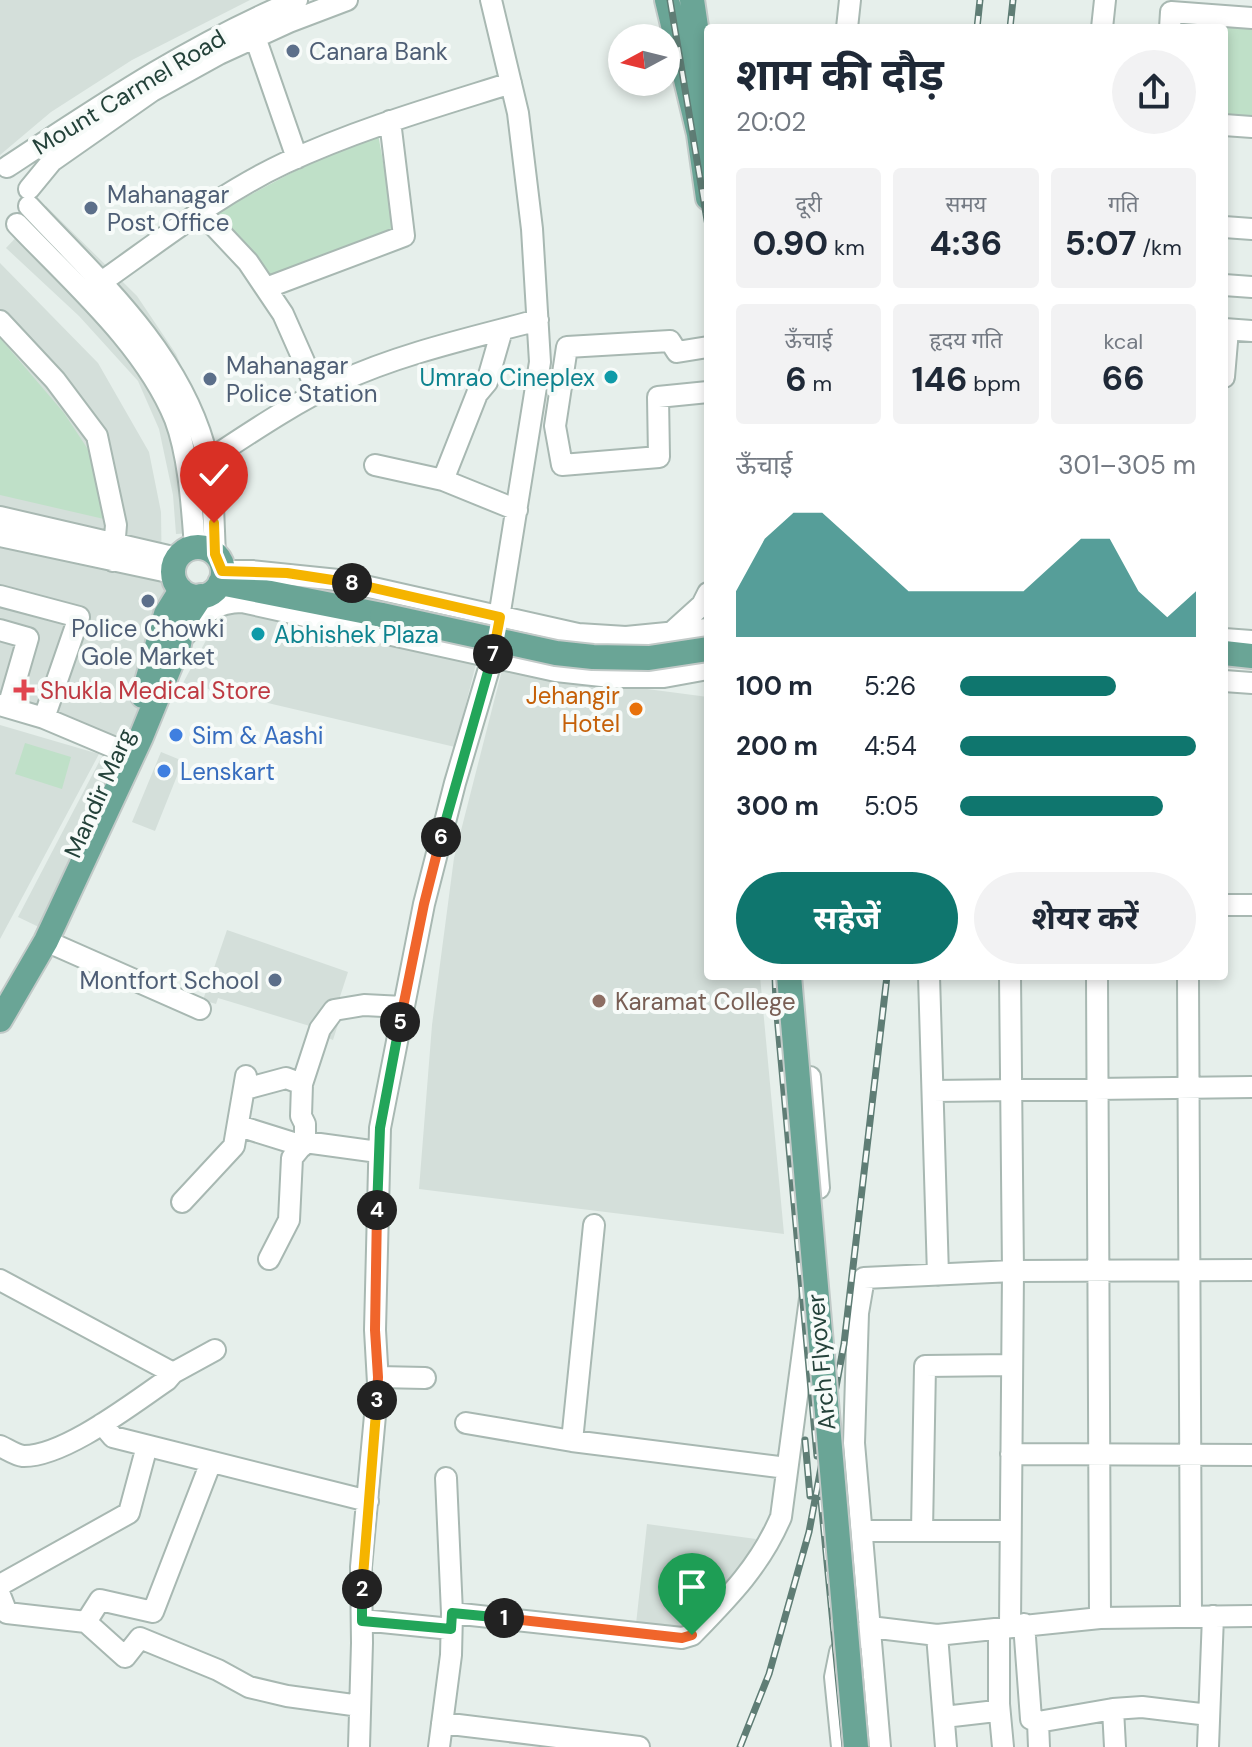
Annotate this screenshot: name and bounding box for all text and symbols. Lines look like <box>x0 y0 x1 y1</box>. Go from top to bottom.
street label: Mount Carmel Road <box>27 22 231 162</box>
north arrow <box>608 24 680 96</box>
map controls <box>608 24 680 96</box>
place label: Canara Bank <box>309 36 448 67</box>
marker: Canara Bank <box>284 42 302 60</box>
text: शाम की दौड़ <box>736 46 944 104</box>
button: share <box>1112 50 1196 134</box>
text: 20:02 <box>736 105 806 139</box>
place label: Mahanagar Post Office <box>107 179 229 238</box>
text: दूरी <box>795 190 822 219</box>
text: समय <box>946 190 986 219</box>
text: गति <box>1108 190 1139 219</box>
marker: Mahanagar Post Office <box>82 199 100 217</box>
text: 0.90 <box>753 221 828 266</box>
text: 4:36 <box>930 221 1002 266</box>
text: 5:07 <box>1065 221 1137 266</box>
text: km <box>828 233 865 262</box>
text: /km <box>1137 233 1182 262</box>
text: ऊँचाई <box>785 326 833 355</box>
text: हृदय गति <box>929 326 1003 355</box>
text: kcal <box>1103 327 1143 356</box>
place label: Mahanagar Police Station <box>226 350 378 409</box>
text: 66 <box>1102 356 1145 401</box>
text: 6 <box>785 357 807 402</box>
text: 146 <box>911 357 968 402</box>
place label: Umrao Cineplex <box>420 362 595 393</box>
marker: Umrao Cineplex <box>602 368 620 386</box>
text: m <box>807 369 832 398</box>
text: bpm <box>968 369 1021 398</box>
marker: Mahanagar Police Station <box>201 370 219 388</box>
pin <box>180 441 248 523</box>
text: ऊँचाई <box>736 448 792 482</box>
text: 301–305 m <box>1058 448 1196 482</box>
icon: check <box>192 453 236 497</box>
pin: 8 <box>332 563 372 603</box>
text: 8 <box>345 568 359 597</box>
marker: Police Chowki Gole Market <box>139 592 157 610</box>
place label: Police Chowki Gole Market <box>71 613 225 672</box>
place label: Abhishek Plaza <box>274 619 439 650</box>
marker: Abhishek Plaza <box>249 625 267 643</box>
pin: 7 <box>473 634 513 674</box>
text: 7 <box>487 639 499 668</box>
text: 100 m <box>736 669 813 703</box>
text: 5:26 <box>864 669 916 703</box>
place label: Shukla Medical Store <box>40 675 271 706</box>
place label: Jehangir Hotel <box>526 680 620 739</box>
marker: Shukla Medical Store <box>15 681 33 699</box>
marker: Jehangir Hotel <box>627 700 645 718</box>
place label: Sim & Aashi <box>192 720 324 751</box>
street label: Mandir Marg <box>57 724 141 862</box>
marker: Sim & Aashi <box>167 726 185 744</box>
text: 200 m <box>736 729 818 763</box>
text: 4:54 <box>864 729 917 763</box>
place label: Lenskart <box>180 756 275 787</box>
marker: Lenskart <box>155 762 173 780</box>
text: 300 m <box>736 789 819 823</box>
text: 5:05 <box>864 789 919 823</box>
pin: 6 <box>421 817 461 857</box>
text: 6 <box>434 822 448 851</box>
button: सहेजें <box>736 872 958 964</box>
button: शेयर करें <box>974 872 1196 964</box>
place label: Montfort School <box>80 965 259 996</box>
marker: Montfort School <box>266 971 284 989</box>
place label: Karamat College <box>615 986 796 1017</box>
marker: Karamat College <box>590 992 608 1010</box>
pin: 5 <box>380 1002 420 1042</box>
text: 5 <box>393 1007 407 1036</box>
pin: 4 <box>357 1190 397 1230</box>
text: 4 <box>370 1195 384 1224</box>
street label: Arch Flyover <box>800 1292 842 1432</box>
pin: 3 <box>357 1380 397 1420</box>
text: 3 <box>370 1385 384 1414</box>
pin <box>658 1553 726 1635</box>
icon: arrive <box>670 1565 714 1609</box>
pin: 2 <box>342 1569 382 1609</box>
text: 2 <box>356 1574 368 1603</box>
pin: 1 <box>484 1598 524 1638</box>
text: 1 <box>500 1603 508 1632</box>

